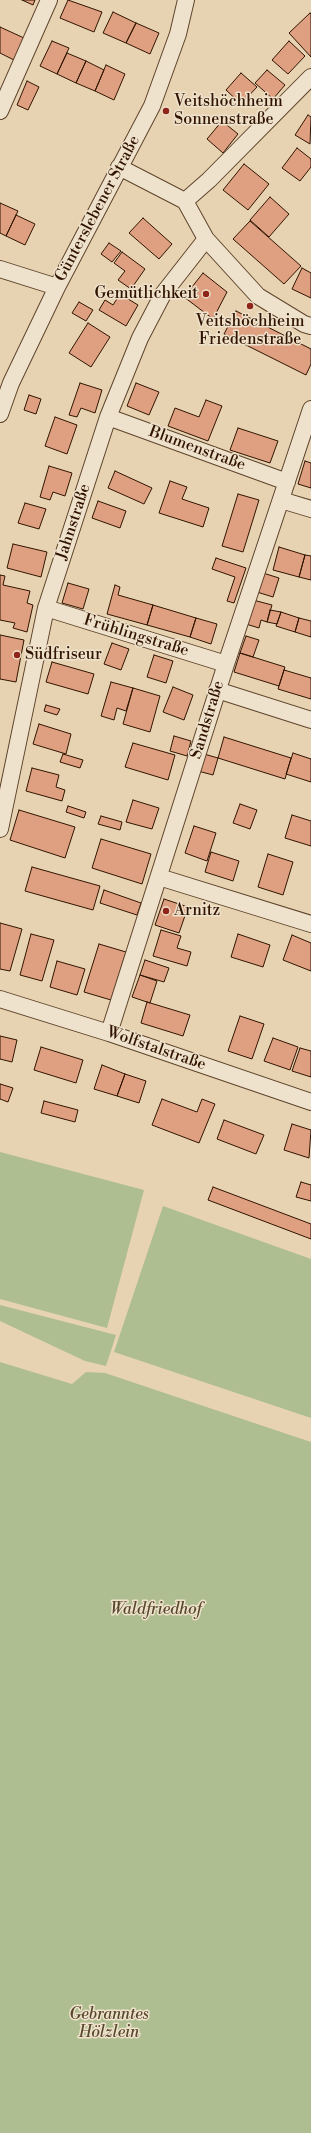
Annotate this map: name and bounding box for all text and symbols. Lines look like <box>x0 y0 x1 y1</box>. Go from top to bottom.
place label: Veitshöchheim Sonnenstraße <box>174 92 283 130</box>
marker: Veitshöchheim Sonnenstraße <box>161 106 171 116</box>
street label: Günterslebener Straße <box>51 133 145 285</box>
place label: Gemütlichkeit <box>95 284 198 304</box>
marker: Gemütlichkeit <box>201 289 211 299</box>
marker: Veitshöchheim Friedenstraße <box>245 301 255 311</box>
place label: Veitshöchheim Friedenstraße <box>196 312 304 350</box>
street label: Blumenstraße <box>146 423 248 475</box>
street label: Jahnstraße <box>53 482 95 562</box>
street label: Frühlingstraße <box>81 611 191 661</box>
place label: Südfriseur <box>25 645 102 665</box>
marker: Südfriseur <box>12 650 22 660</box>
street label: Sandstraße <box>187 679 229 761</box>
place label: Arnitz <box>174 901 220 921</box>
marker: Arnitz <box>161 906 171 916</box>
street label: Wolfstalstraße <box>104 1023 208 1075</box>
park label: Waldfriedhof <box>110 1600 202 1620</box>
park label: Gebranntes Hölzlein <box>69 2005 149 2043</box>

